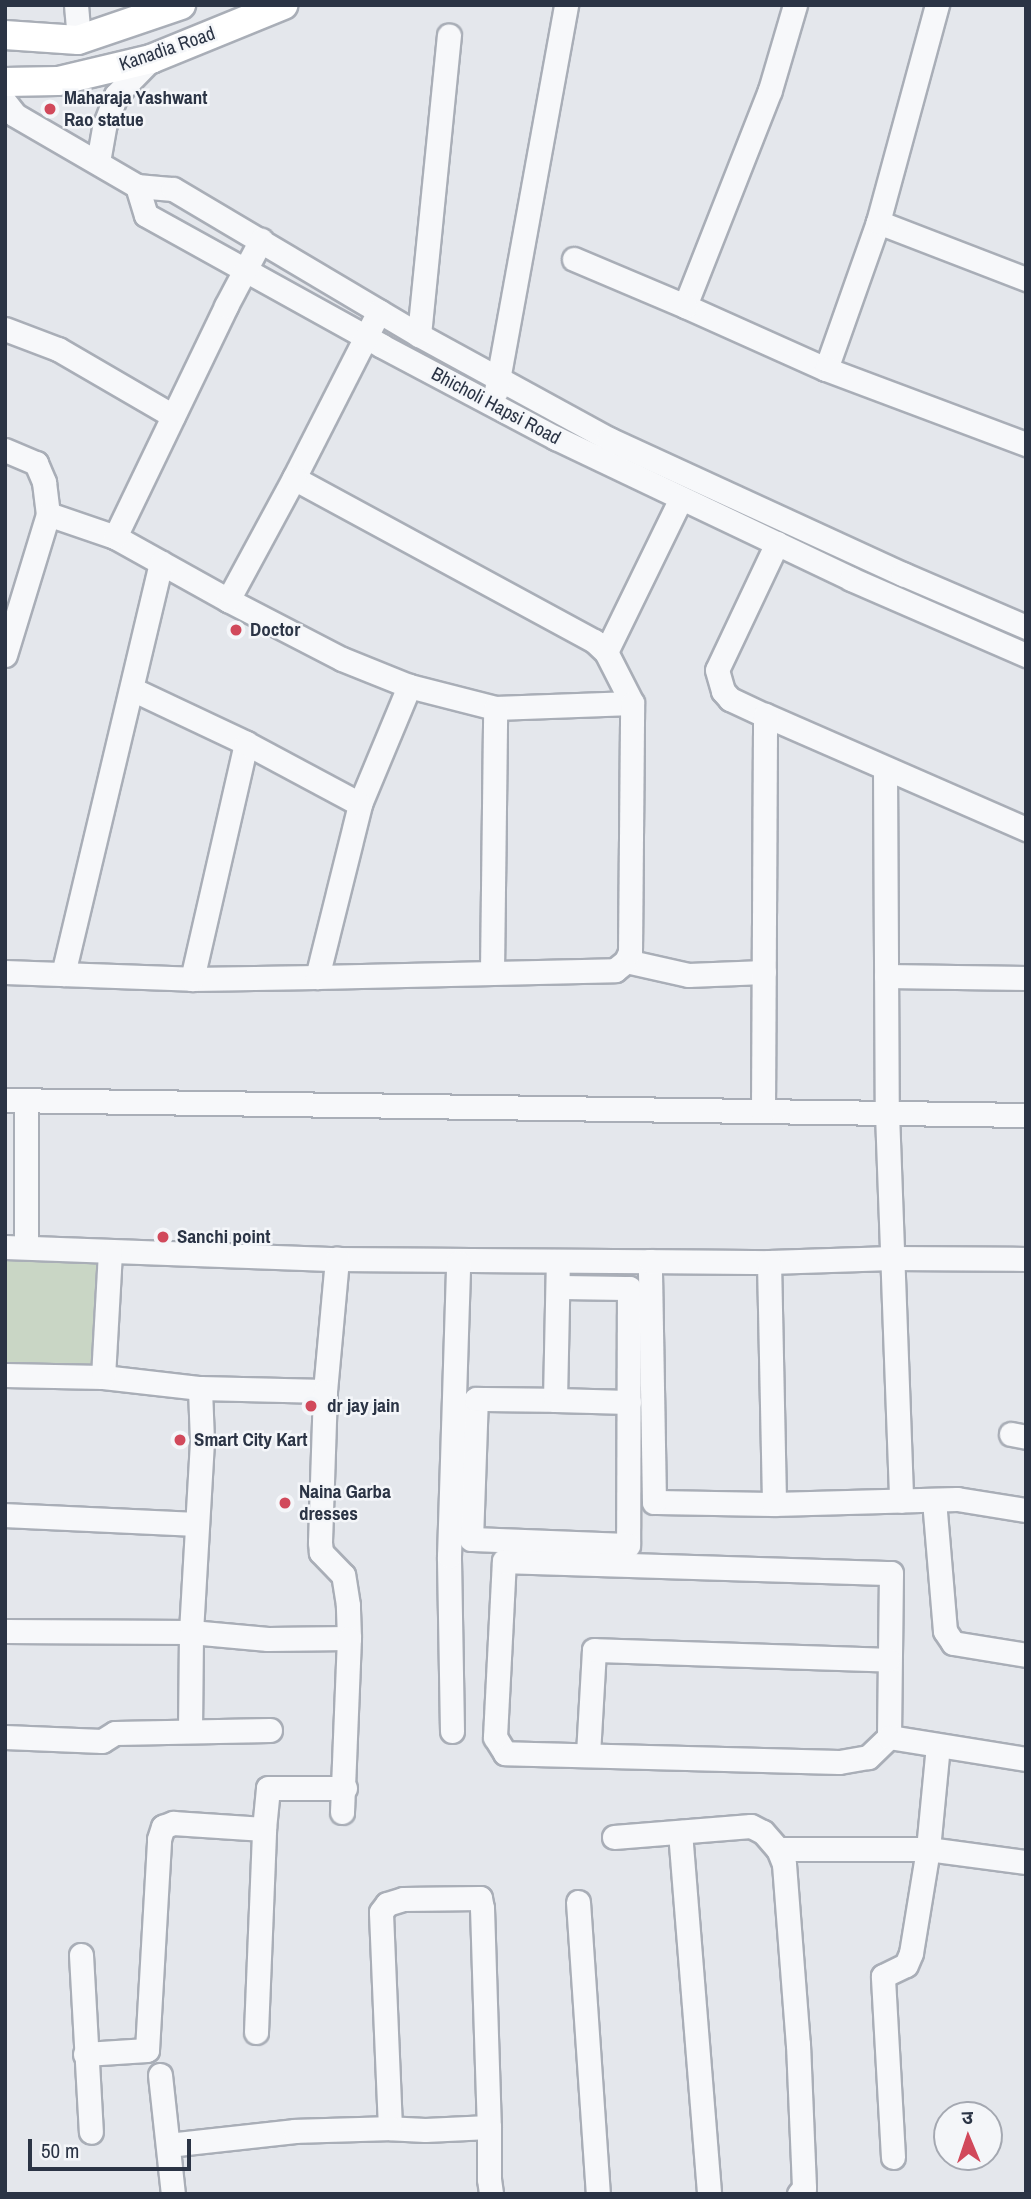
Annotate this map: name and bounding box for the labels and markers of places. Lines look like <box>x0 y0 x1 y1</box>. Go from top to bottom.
place label: Maharaja Yashwant Rao statue <box>64 87 208 131</box>
marker: Maharaja Yashwant Rao statue <box>42 101 58 117</box>
place label: Doctor <box>250 619 300 641</box>
marker: Doctor <box>228 622 244 638</box>
place label: Sanchi point <box>177 1226 270 1248</box>
marker: Sanchi point <box>155 1229 171 1245</box>
place label: dr jay jain <box>327 1395 400 1417</box>
marker: dr jay jain <box>301 1396 321 1416</box>
place label: Smart City Kart <box>194 1429 307 1451</box>
marker: Smart City Kart <box>172 1432 188 1448</box>
place label: Naina Garba dresses <box>299 1481 391 1525</box>
marker: Naina Garba dresses <box>277 1495 293 1511</box>

